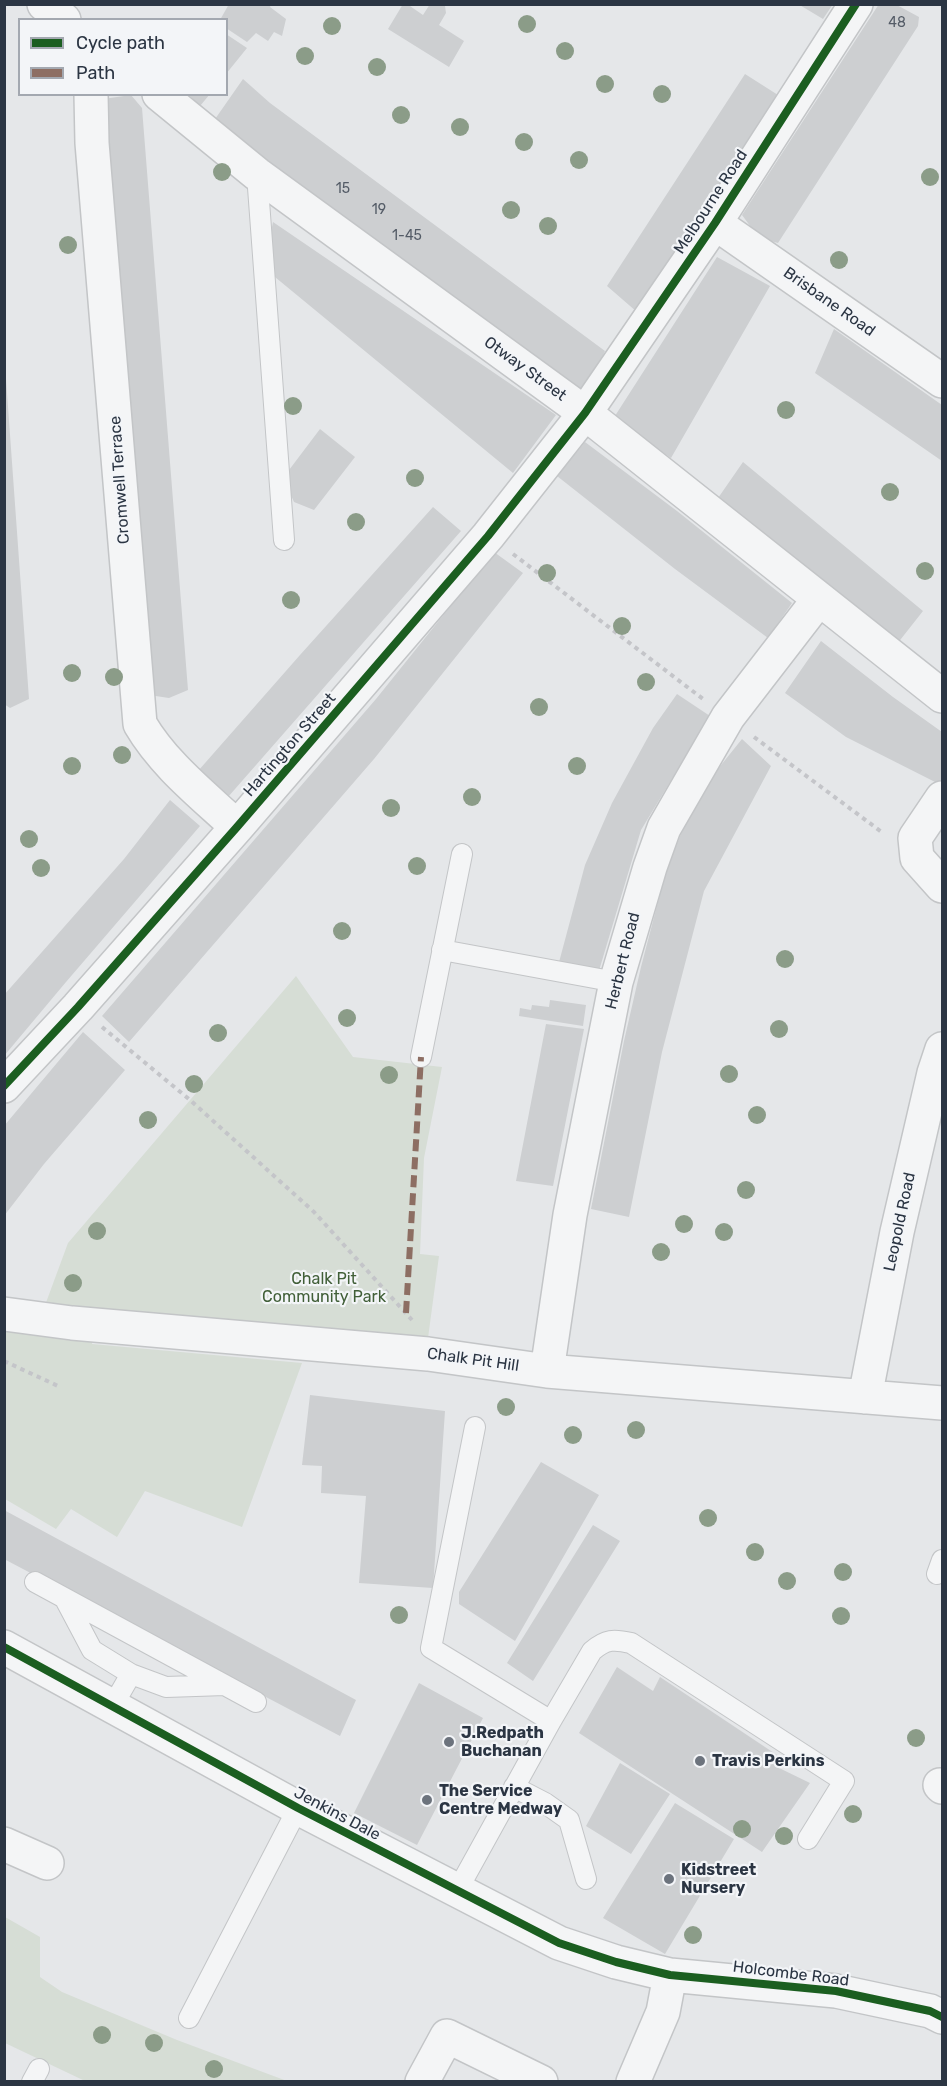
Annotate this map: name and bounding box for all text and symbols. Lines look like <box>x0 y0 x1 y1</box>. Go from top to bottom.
house number: 48 <box>888 15 906 31</box>
legend <box>18 18 228 96</box>
text: Cycle path <box>76 32 165 54</box>
text: Path <box>76 62 115 84</box>
street label: Melbourne Road <box>670 146 752 258</box>
house number: 15 <box>336 181 350 197</box>
house number: 19 <box>372 202 386 218</box>
house number: 1-45 <box>392 228 422 244</box>
street label: Brisbane Road <box>779 263 879 341</box>
street label: Otway Street <box>480 333 570 405</box>
street label: Cromwell Terrace <box>106 415 134 545</box>
street label: Hartington Street <box>240 689 340 801</box>
street label: Herbert Road <box>602 911 644 1011</box>
street label: Leopold Road <box>880 1171 920 1273</box>
park label: Chalk Pit Community Park <box>262 1269 386 1307</box>
street label: Chalk Pit Hill <box>426 1344 520 1376</box>
place label: J.Redpath Buchanan <box>461 1723 544 1761</box>
marker: J.Redpath Buchanan <box>442 1735 456 1749</box>
place label: Travis Perkins <box>712 1751 824 1771</box>
marker: Travis Perkins <box>693 1754 707 1768</box>
place label: The Service Centre Medway <box>439 1781 562 1819</box>
street label: Jenkins Dale <box>290 1783 384 1845</box>
marker: The Service Centre Medway <box>420 1793 434 1807</box>
place label: Kidstreet Nursery <box>681 1860 756 1898</box>
marker: Kidstreet Nursery <box>662 1872 676 1886</box>
street label: Holcombe Road <box>732 1957 850 1991</box>

